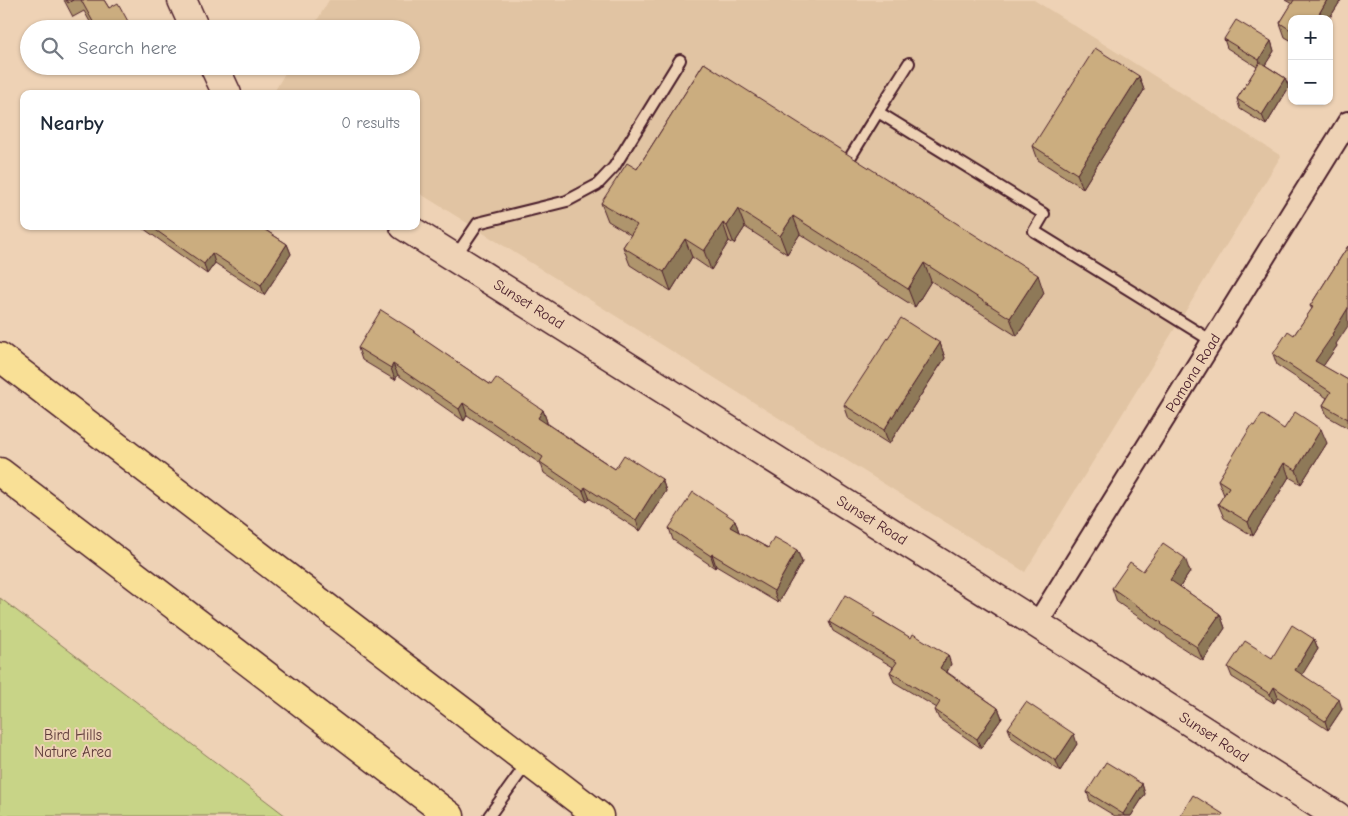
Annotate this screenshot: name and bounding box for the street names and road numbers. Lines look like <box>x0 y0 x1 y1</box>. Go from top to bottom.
street label: Sunset Road <box>490 275 568 333</box>
street label: Pomona Road <box>1162 330 1224 416</box>
street label: Sunset Road <box>833 491 911 549</box>
street label: Sunset Road <box>1176 708 1252 766</box>

